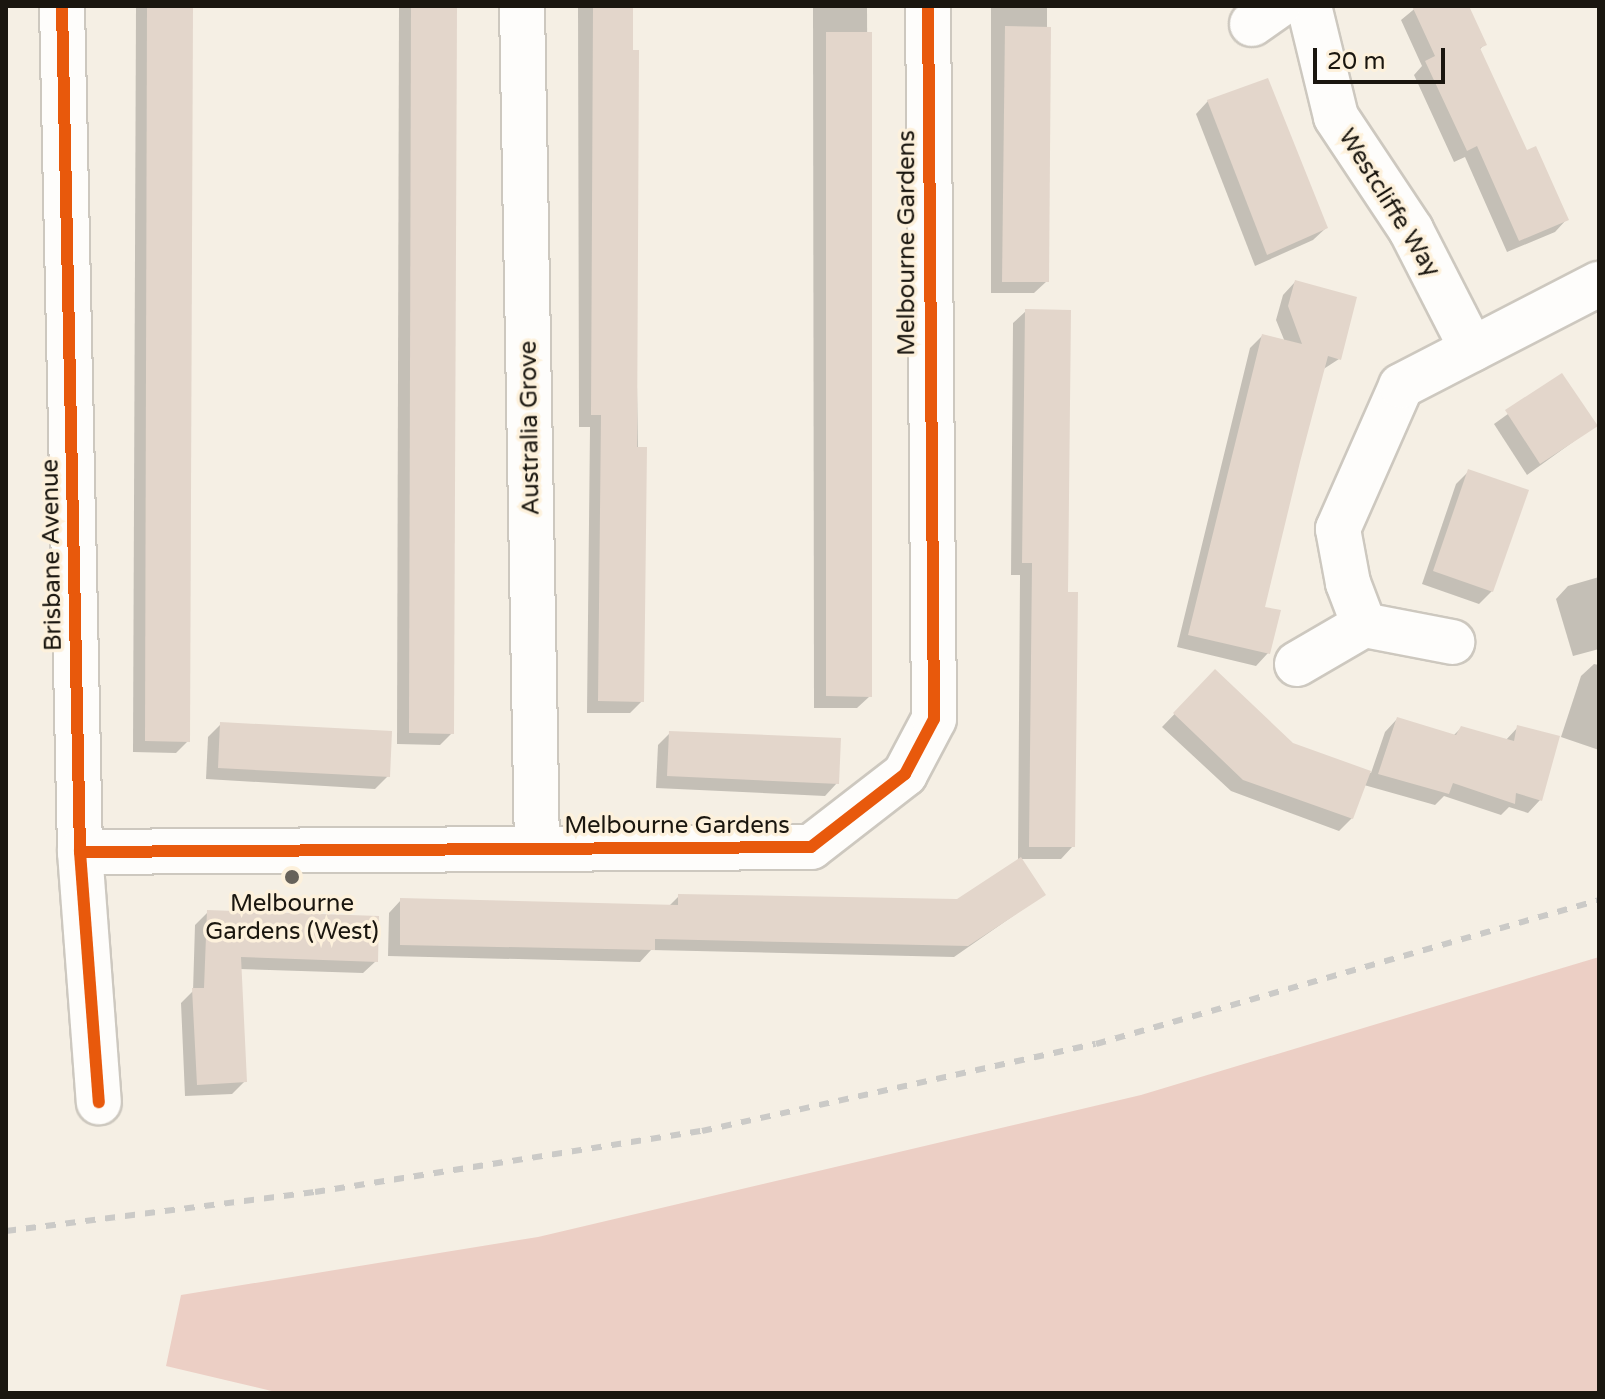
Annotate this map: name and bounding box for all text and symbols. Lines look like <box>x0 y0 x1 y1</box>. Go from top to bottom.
scale bar <box>1317 32 1449 82</box>
text: 20 m <box>1327 47 1385 76</box>
street label: Westcliffe Way <box>1332 124 1446 282</box>
street label: Melbourne Gardens <box>893 130 921 356</box>
street label: Australia Grove <box>514 340 546 516</box>
street label: Brisbane Avenue <box>36 459 68 651</box>
street label: Melbourne Gardens <box>564 812 790 840</box>
marker: Melbourne Gardens (West) <box>283 868 301 886</box>
place label: Melbourne Gardens (West) <box>205 890 379 946</box>

